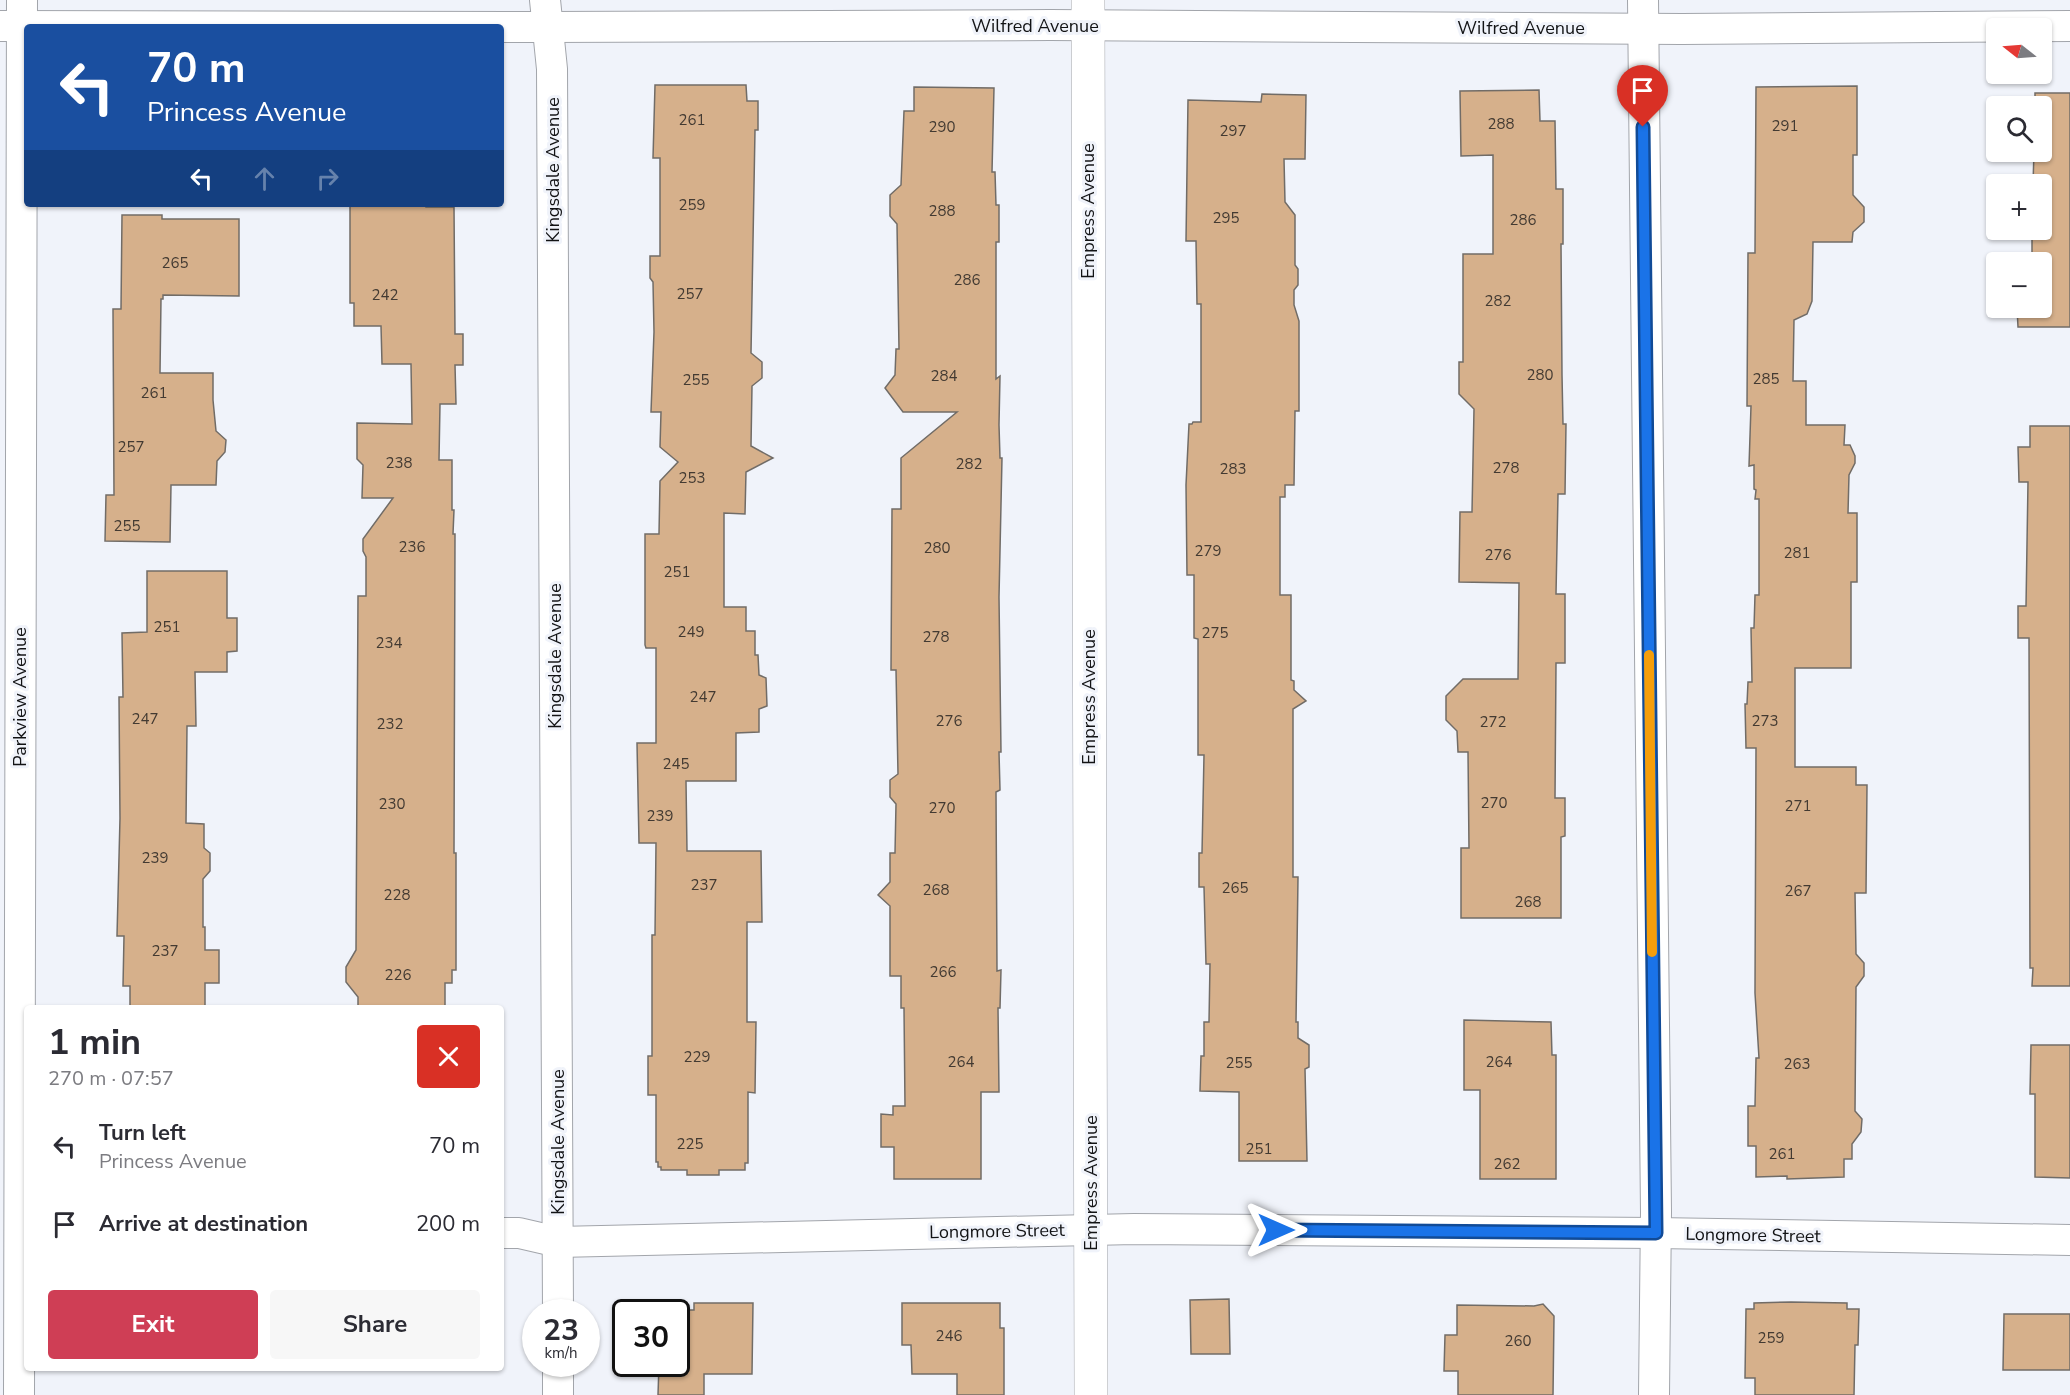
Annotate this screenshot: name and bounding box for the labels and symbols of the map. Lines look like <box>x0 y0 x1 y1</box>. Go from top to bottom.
street label: Wilfred Avenue <box>971 14 1099 38</box>
street label: Wilfred Avenue <box>1457 16 1585 40</box>
north arrow <box>1986 18 2052 84</box>
pin <box>1617 65 1668 127</box>
street label: Kingsdale Avenue <box>541 97 565 243</box>
house number: 261 <box>678 110 706 130</box>
house number: 288 <box>1487 114 1515 134</box>
house number: 291 <box>1771 116 1799 136</box>
house number: 290 <box>928 117 956 137</box>
house number: 297 <box>1219 121 1247 141</box>
street label: Empress Avenue <box>1076 143 1100 279</box>
house number: 259 <box>678 195 706 215</box>
house number: 288 <box>928 201 956 221</box>
house number: 295 <box>1212 208 1240 228</box>
house number: 286 <box>1509 210 1537 230</box>
house number: 265 <box>161 253 189 273</box>
house number: 286 <box>953 270 981 290</box>
house number: 257 <box>676 284 704 304</box>
house number: 242 <box>371 285 399 305</box>
house number: 282 <box>1484 291 1512 311</box>
house number: 280 <box>1526 365 1554 385</box>
house number: 284 <box>930 366 958 386</box>
house number: 285 <box>1752 369 1780 389</box>
house number: 255 <box>682 370 710 390</box>
house number: 261 <box>140 383 168 403</box>
house number: 257 <box>117 437 145 457</box>
house number: 238 <box>385 453 413 473</box>
house number: 282 <box>955 454 983 474</box>
house number: 278 <box>1492 458 1520 478</box>
house number: 283 <box>1219 459 1247 479</box>
house number: 253 <box>678 468 706 488</box>
house number: 255 <box>113 516 141 536</box>
house number: 236 <box>398 537 426 557</box>
house number: 280 <box>923 538 951 558</box>
house number: 279 <box>1194 541 1222 561</box>
house number: 281 <box>1783 543 1811 563</box>
house number: 276 <box>1484 545 1512 565</box>
house number: 251 <box>663 562 691 582</box>
street label: Kingsdale Avenue <box>543 583 567 729</box>
house number: 251 <box>153 617 181 637</box>
house number: 249 <box>677 622 705 642</box>
house number: 275 <box>1201 623 1229 643</box>
street label: Parkview Avenue <box>8 627 32 767</box>
house number: 278 <box>922 627 950 647</box>
street label: Empress Avenue <box>1077 629 1101 765</box>
house number: 234 <box>375 633 403 653</box>
house number: 247 <box>689 687 717 707</box>
house number: 247 <box>131 709 159 729</box>
house number: 276 <box>935 711 963 731</box>
house number: 273 <box>1751 711 1779 731</box>
house number: 272 <box>1479 712 1507 732</box>
house number: 232 <box>376 714 404 734</box>
house number: 245 <box>662 754 690 774</box>
house number: 270 <box>1480 793 1508 813</box>
house number: 230 <box>378 794 406 814</box>
house number: 271 <box>1784 796 1812 816</box>
house number: 270 <box>928 798 956 818</box>
house number: 239 <box>646 806 674 826</box>
house number: 239 <box>141 848 169 868</box>
house number: 237 <box>690 875 718 895</box>
house number: 265 <box>1221 878 1249 898</box>
house number: 268 <box>922 880 950 900</box>
house number: 267 <box>1784 881 1812 901</box>
house number: 228 <box>383 885 411 905</box>
house number: 268 <box>1514 892 1542 912</box>
house number: 237 <box>151 941 179 961</box>
house number: 266 <box>929 962 957 982</box>
house number: 226 <box>384 965 412 985</box>
house number: 229 <box>683 1047 711 1067</box>
house number: 264 <box>947 1052 975 1072</box>
house number: 264 <box>1485 1052 1513 1072</box>
house number: 255 <box>1225 1053 1253 1073</box>
house number: 263 <box>1783 1054 1811 1074</box>
street label: Kingsdale Avenue <box>546 1069 570 1215</box>
street label: Empress Avenue <box>1079 1115 1103 1251</box>
house number: 225 <box>676 1134 704 1154</box>
house number: 251 <box>1245 1139 1273 1159</box>
house number: 261 <box>1768 1144 1796 1164</box>
house number: 262 <box>1493 1154 1521 1174</box>
position arrow <box>1244 1198 1308 1262</box>
street label: Longmore Street <box>929 1218 1066 1244</box>
street label: Longmore Street <box>1685 1222 1822 1248</box>
speed limit sign: 30 <box>612 1299 690 1377</box>
house number: 246 <box>935 1326 963 1346</box>
house number: 259 <box>1757 1328 1785 1348</box>
house number: 260 <box>1504 1331 1532 1351</box>

